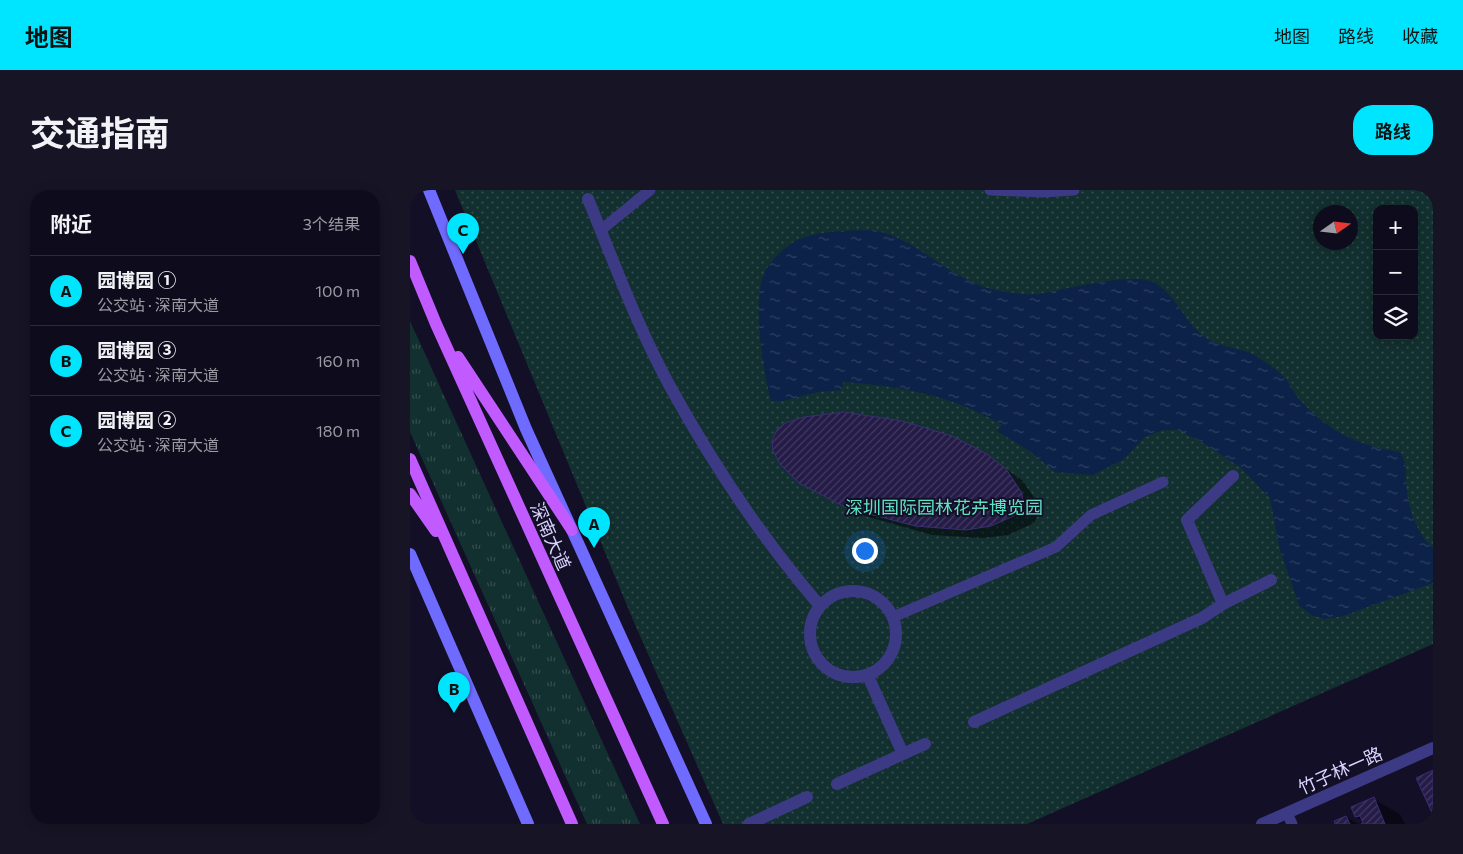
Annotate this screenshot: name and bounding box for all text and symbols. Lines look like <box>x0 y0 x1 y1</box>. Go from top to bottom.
text: 地图 <box>25 22 73 51</box>
text: 地图 <box>1274 25 1310 47</box>
text: 路线 <box>1338 25 1374 47</box>
text: 收藏 <box>1402 25 1438 47</box>
button: 路线 <box>1353 105 1433 155</box>
text: 交通指南 <box>30 110 170 153</box>
north arrow <box>1313 205 1358 250</box>
map controls <box>1373 205 1418 340</box>
button: + <box>1373 205 1418 250</box>
text: 附近 <box>50 211 92 236</box>
pin: C <box>447 213 479 254</box>
text: 3个结果 <box>303 214 360 233</box>
button: − <box>1373 250 1418 295</box>
text: 园博园 ① <box>97 268 177 291</box>
text: A <box>60 281 72 300</box>
text: 100 m <box>315 281 360 300</box>
text: 公交站 · 深南大道 <box>97 295 219 314</box>
button: layers <box>1373 295 1418 340</box>
text: 园博园 ③ <box>97 338 177 361</box>
text: B <box>61 351 71 370</box>
text: 160 m <box>316 351 360 370</box>
text: 公交站 · 深南大道 <box>97 365 219 384</box>
text: 园博园 ② <box>97 408 177 431</box>
text: C <box>61 421 71 440</box>
text: 180 m <box>316 421 360 440</box>
text: 公交站 · 深南大道 <box>97 435 219 454</box>
park label: 深圳国际园林花卉博览园 <box>845 496 1043 518</box>
street label: 深南大道 <box>526 499 576 573</box>
pin: A <box>578 507 610 548</box>
your location <box>852 538 878 564</box>
pin: B <box>438 672 470 713</box>
street label: 竹子林一路 <box>1294 742 1386 798</box>

